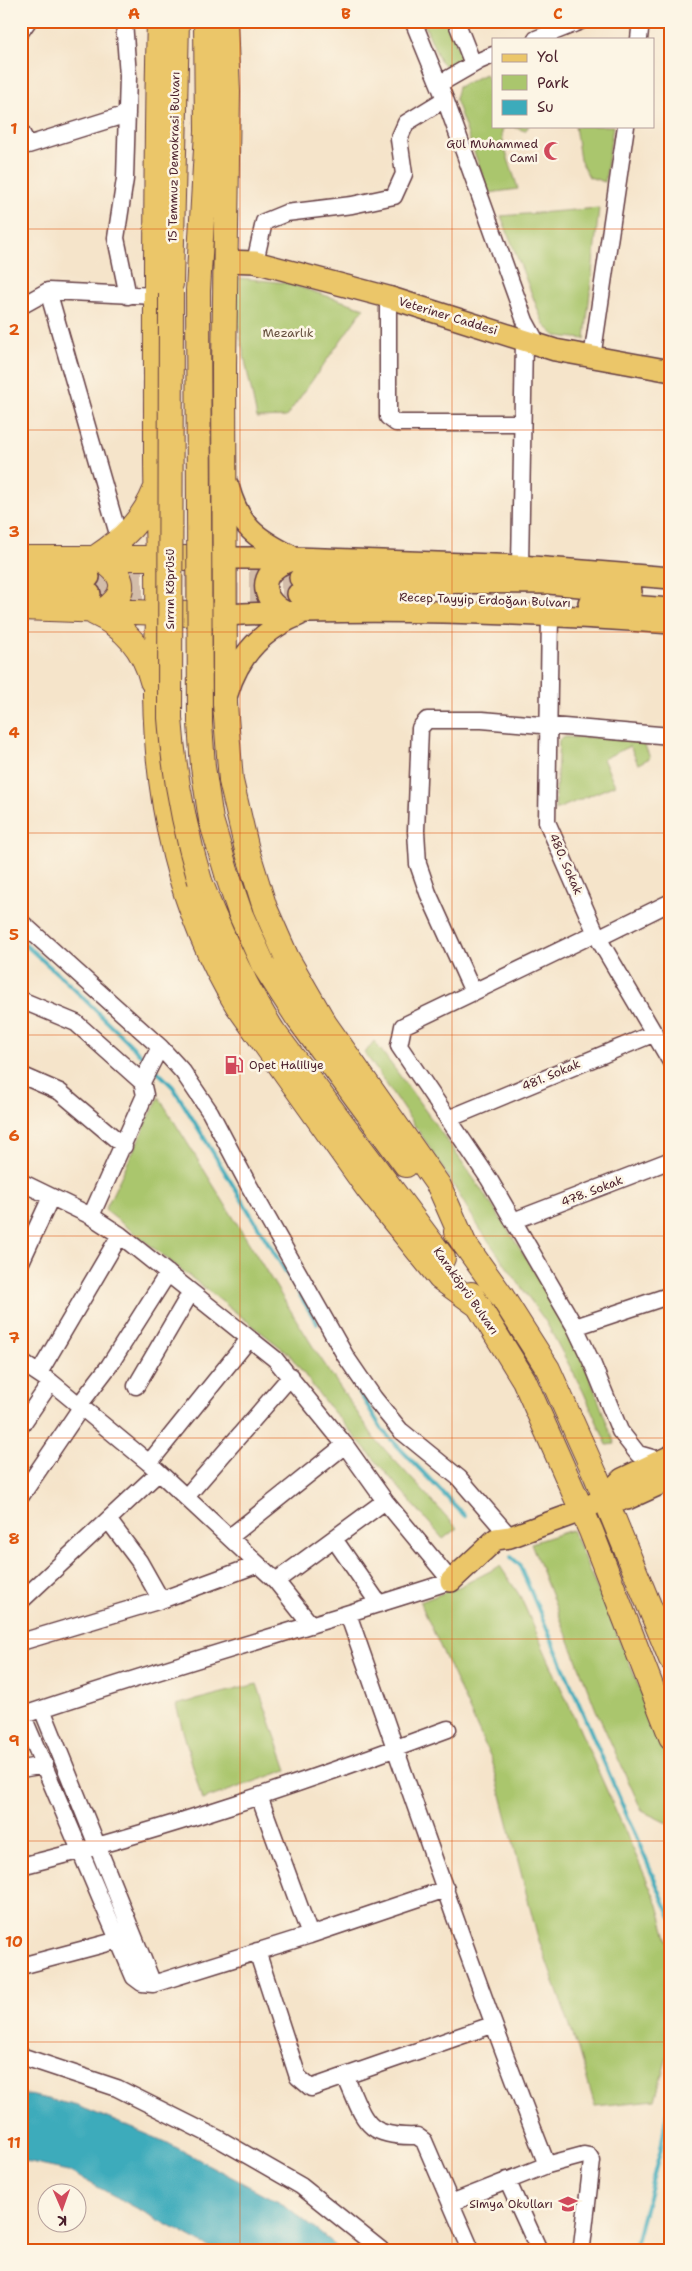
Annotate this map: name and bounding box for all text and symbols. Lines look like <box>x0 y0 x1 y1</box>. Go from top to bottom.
text: A <box>128 3 140 24</box>
text: B <box>341 3 351 24</box>
text: C <box>553 3 563 24</box>
legend <box>492 38 654 128</box>
text: Yol <box>537 47 559 67</box>
street label: 15 Temmuz Demokrasi Bulvarı <box>165 71 183 243</box>
text: Park <box>537 73 569 93</box>
text: Su <box>537 97 554 117</box>
text: 1 <box>10 118 18 139</box>
place label: Gül Muhammed Cami <box>446 136 538 166</box>
mosque icon: Gül Muhammed Cami <box>542 140 564 162</box>
street label: Veteriner Caddesi <box>397 293 499 339</box>
text: 2 <box>8 319 20 340</box>
park label: Mezarlık <box>262 325 314 341</box>
text: 3 <box>8 521 20 542</box>
street label: Sırrın Köprüsü <box>162 549 178 629</box>
street label: Recep Tayyip Erdoğan Bulvarı <box>399 589 571 611</box>
text: 4 <box>8 722 20 743</box>
street label: 480. Sokak <box>545 831 587 897</box>
text: 5 <box>9 924 19 945</box>
fuel station icon: Opet Haliliye <box>223 1054 245 1076</box>
street label: 481. Sokak <box>519 1055 583 1094</box>
place label: Opet Haliliye <box>249 1057 324 1073</box>
text: 6 <box>8 1125 20 1146</box>
street label: 478. Sokak <box>559 1172 625 1210</box>
street label: Karaköprü Bulvarı <box>430 1244 502 1338</box>
text: 7 <box>8 1327 20 1348</box>
text: 8 <box>8 1528 20 1549</box>
text: 9 <box>8 1730 20 1751</box>
text: 10 <box>5 1931 23 1952</box>
text: 11 <box>7 2132 21 2153</box>
north arrow <box>38 2184 88 2234</box>
school or university icon: Simya Okulları <box>557 2193 579 2215</box>
place label: Simya Okulları <box>469 2196 553 2212</box>
text: K <box>57 2212 68 2230</box>

